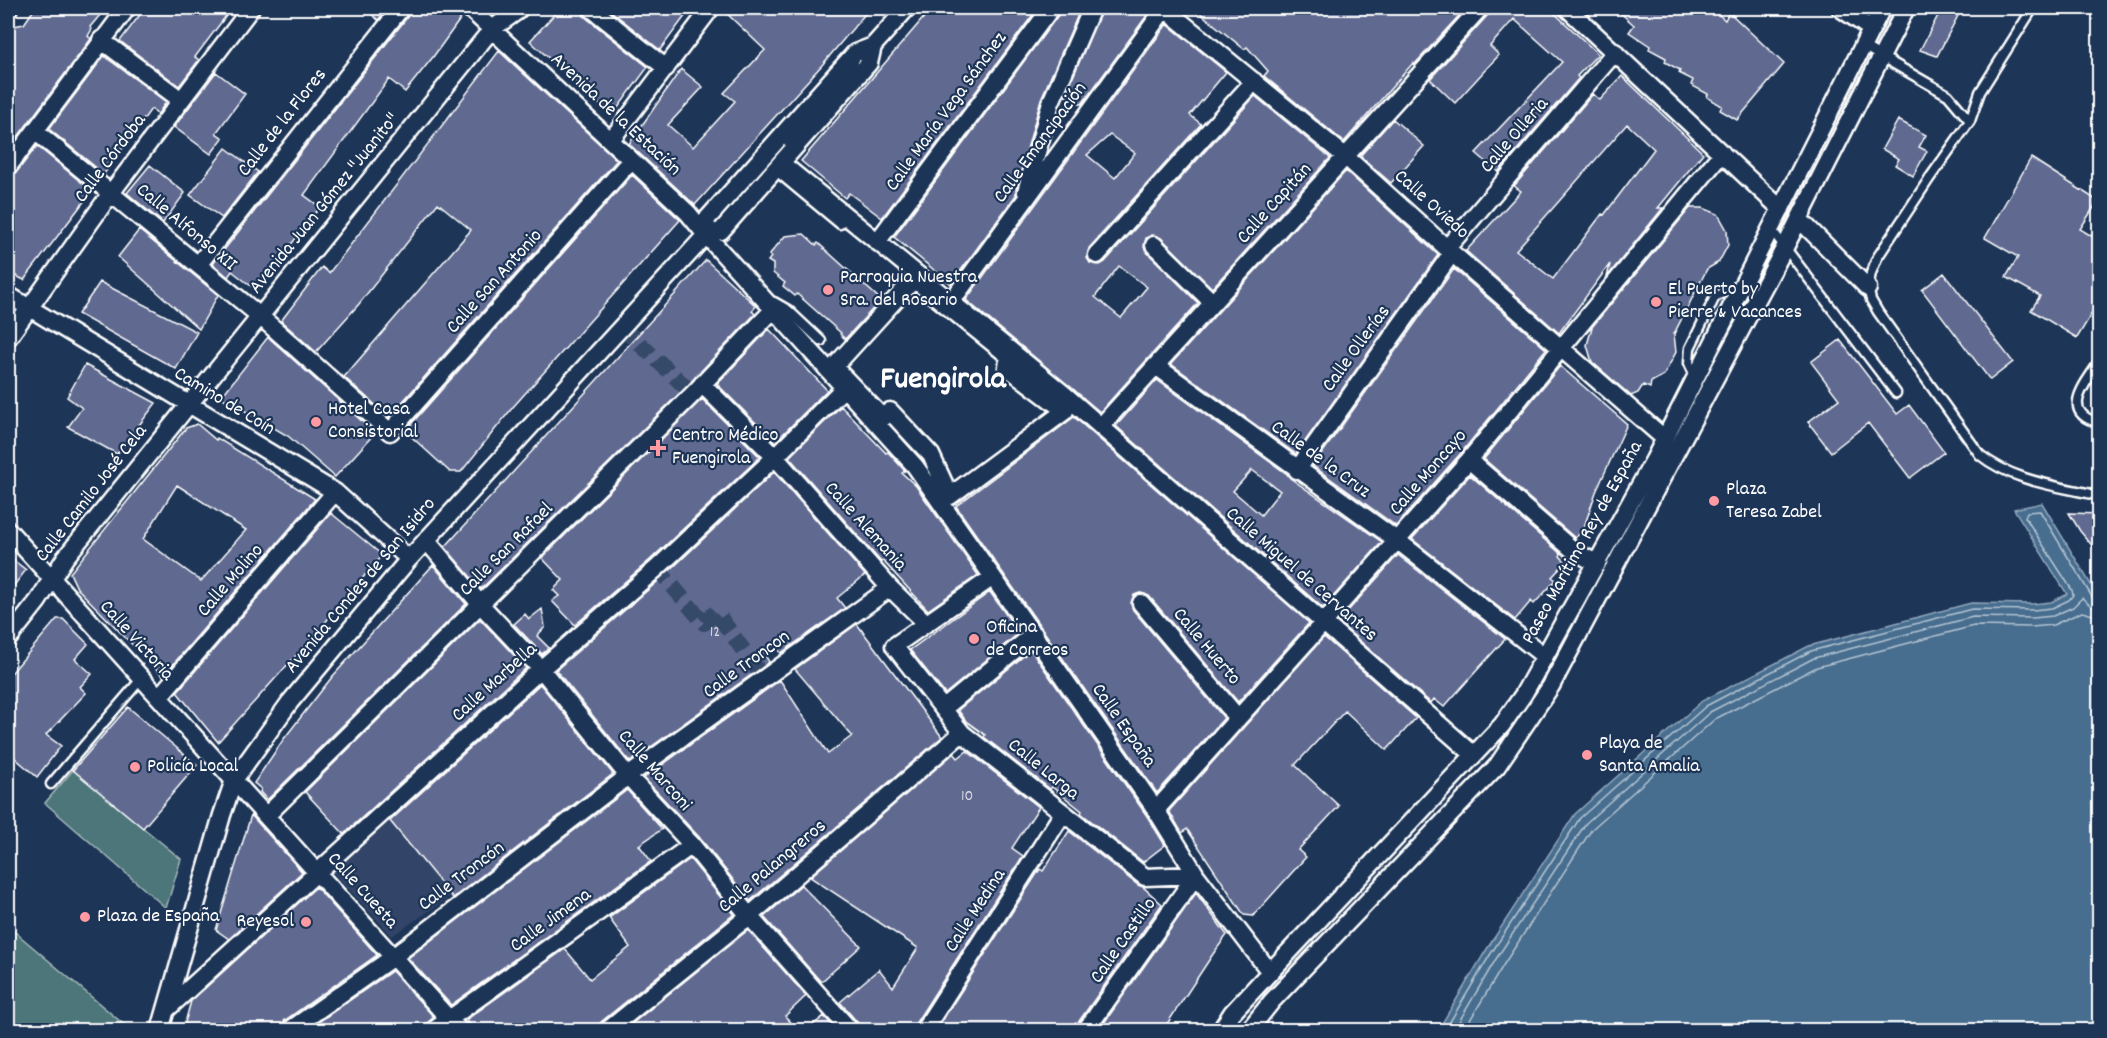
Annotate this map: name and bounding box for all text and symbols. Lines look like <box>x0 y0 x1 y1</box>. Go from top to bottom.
street label: Calle María Vega Sánchez <box>880 26 1015 198</box>
street label: Avenida de la Estación <box>543 47 687 183</box>
street label: Calle de la Flores <box>232 63 334 183</box>
street label: Calle Emancipación <box>987 77 1095 209</box>
street label: Calle Olleria <box>1474 91 1556 180</box>
street label: Avenida Juan Gómez "Juanito" <box>243 107 407 301</box>
street label: Calle Córdoba <box>68 108 154 209</box>
street label: Calle Capitán <box>1231 157 1319 251</box>
street label: Calle Oviedo <box>1387 164 1475 246</box>
street label: Calle Alfonso XII <box>129 177 243 279</box>
street label: Calle San Antonio <box>440 223 550 341</box>
place label: Parroquia Nuestra Sra. del Rosario <box>840 264 978 315</box>
place label: El Puerto by Pierre & Vacances <box>1668 276 1802 327</box>
marker: Parroquia Nuestra Sra. del Rosario <box>821 283 835 297</box>
marker: El Puerto by Pierre & Vacances <box>1649 295 1663 309</box>
street label: Calle Ollerías <box>1316 300 1398 398</box>
district label: Fuengirola <box>880 358 1007 404</box>
street label: Camino de Coín <box>168 361 280 443</box>
place label: Hotel Casa Consistorial <box>328 396 418 447</box>
street label: Calle de la Cruz <box>1264 414 1376 506</box>
marker: Hotel Casa Consistorial <box>309 415 323 429</box>
street label: Calle Camilo José Cela <box>29 419 155 569</box>
place label: Centro Médico Fuengirola <box>672 422 779 473</box>
street label: Calle Moncayo <box>1384 424 1475 522</box>
street label: Paseo Marítimo Rey de España <box>1515 436 1651 650</box>
marker: Centro Médico Fuengirola <box>649 439 667 457</box>
street label: Calle Alemania <box>817 476 913 578</box>
place label: Plaza Teresa Zabel <box>1726 476 1822 527</box>
street label: Avenida Condes de San Isidro <box>279 492 443 680</box>
marker: Plaza Teresa Zabel <box>1707 494 1721 508</box>
street label: Calle San Rafael <box>454 496 561 603</box>
street label: Calle Miguel de Cervantes <box>1219 501 1383 649</box>
street label: Calle Molino <box>191 538 271 624</box>
street label: Calle Victoria <box>92 594 180 688</box>
street label: Calle Huerto <box>1165 602 1247 692</box>
place label: Oficina de Correos <box>986 614 1069 665</box>
house number: 12 <box>710 621 720 644</box>
street label: Calle Troncon <box>698 624 796 706</box>
marker: Oficina de Correos <box>967 632 981 646</box>
street label: Calle Marbella <box>446 636 545 729</box>
street label: Calle España <box>1084 678 1163 774</box>
street label: Calle Marconi <box>610 724 698 818</box>
place label: Playa de Santa Amalia <box>1599 730 1700 781</box>
street label: Calle Larga <box>1001 732 1085 808</box>
marker: Playa de Santa Amalia <box>1580 748 1594 762</box>
place label: Policía Local <box>147 753 239 781</box>
marker: Policía Local <box>128 760 142 774</box>
house number: 10 <box>961 785 973 808</box>
street label: Calle Palangreros <box>713 813 833 921</box>
street label: Calle Troncón <box>413 835 511 919</box>
street label: Calle Cuesta <box>320 846 404 936</box>
street label: Calle Medina <box>939 863 1014 958</box>
street label: Calle Jimena <box>505 882 598 960</box>
street label: Calle Castillo <box>1084 892 1164 990</box>
place label: Plaza de España <box>97 903 220 931</box>
place label: Reyesol <box>236 908 294 936</box>
marker: Plaza de España <box>78 910 92 924</box>
marker: Reyesol <box>299 915 313 929</box>

